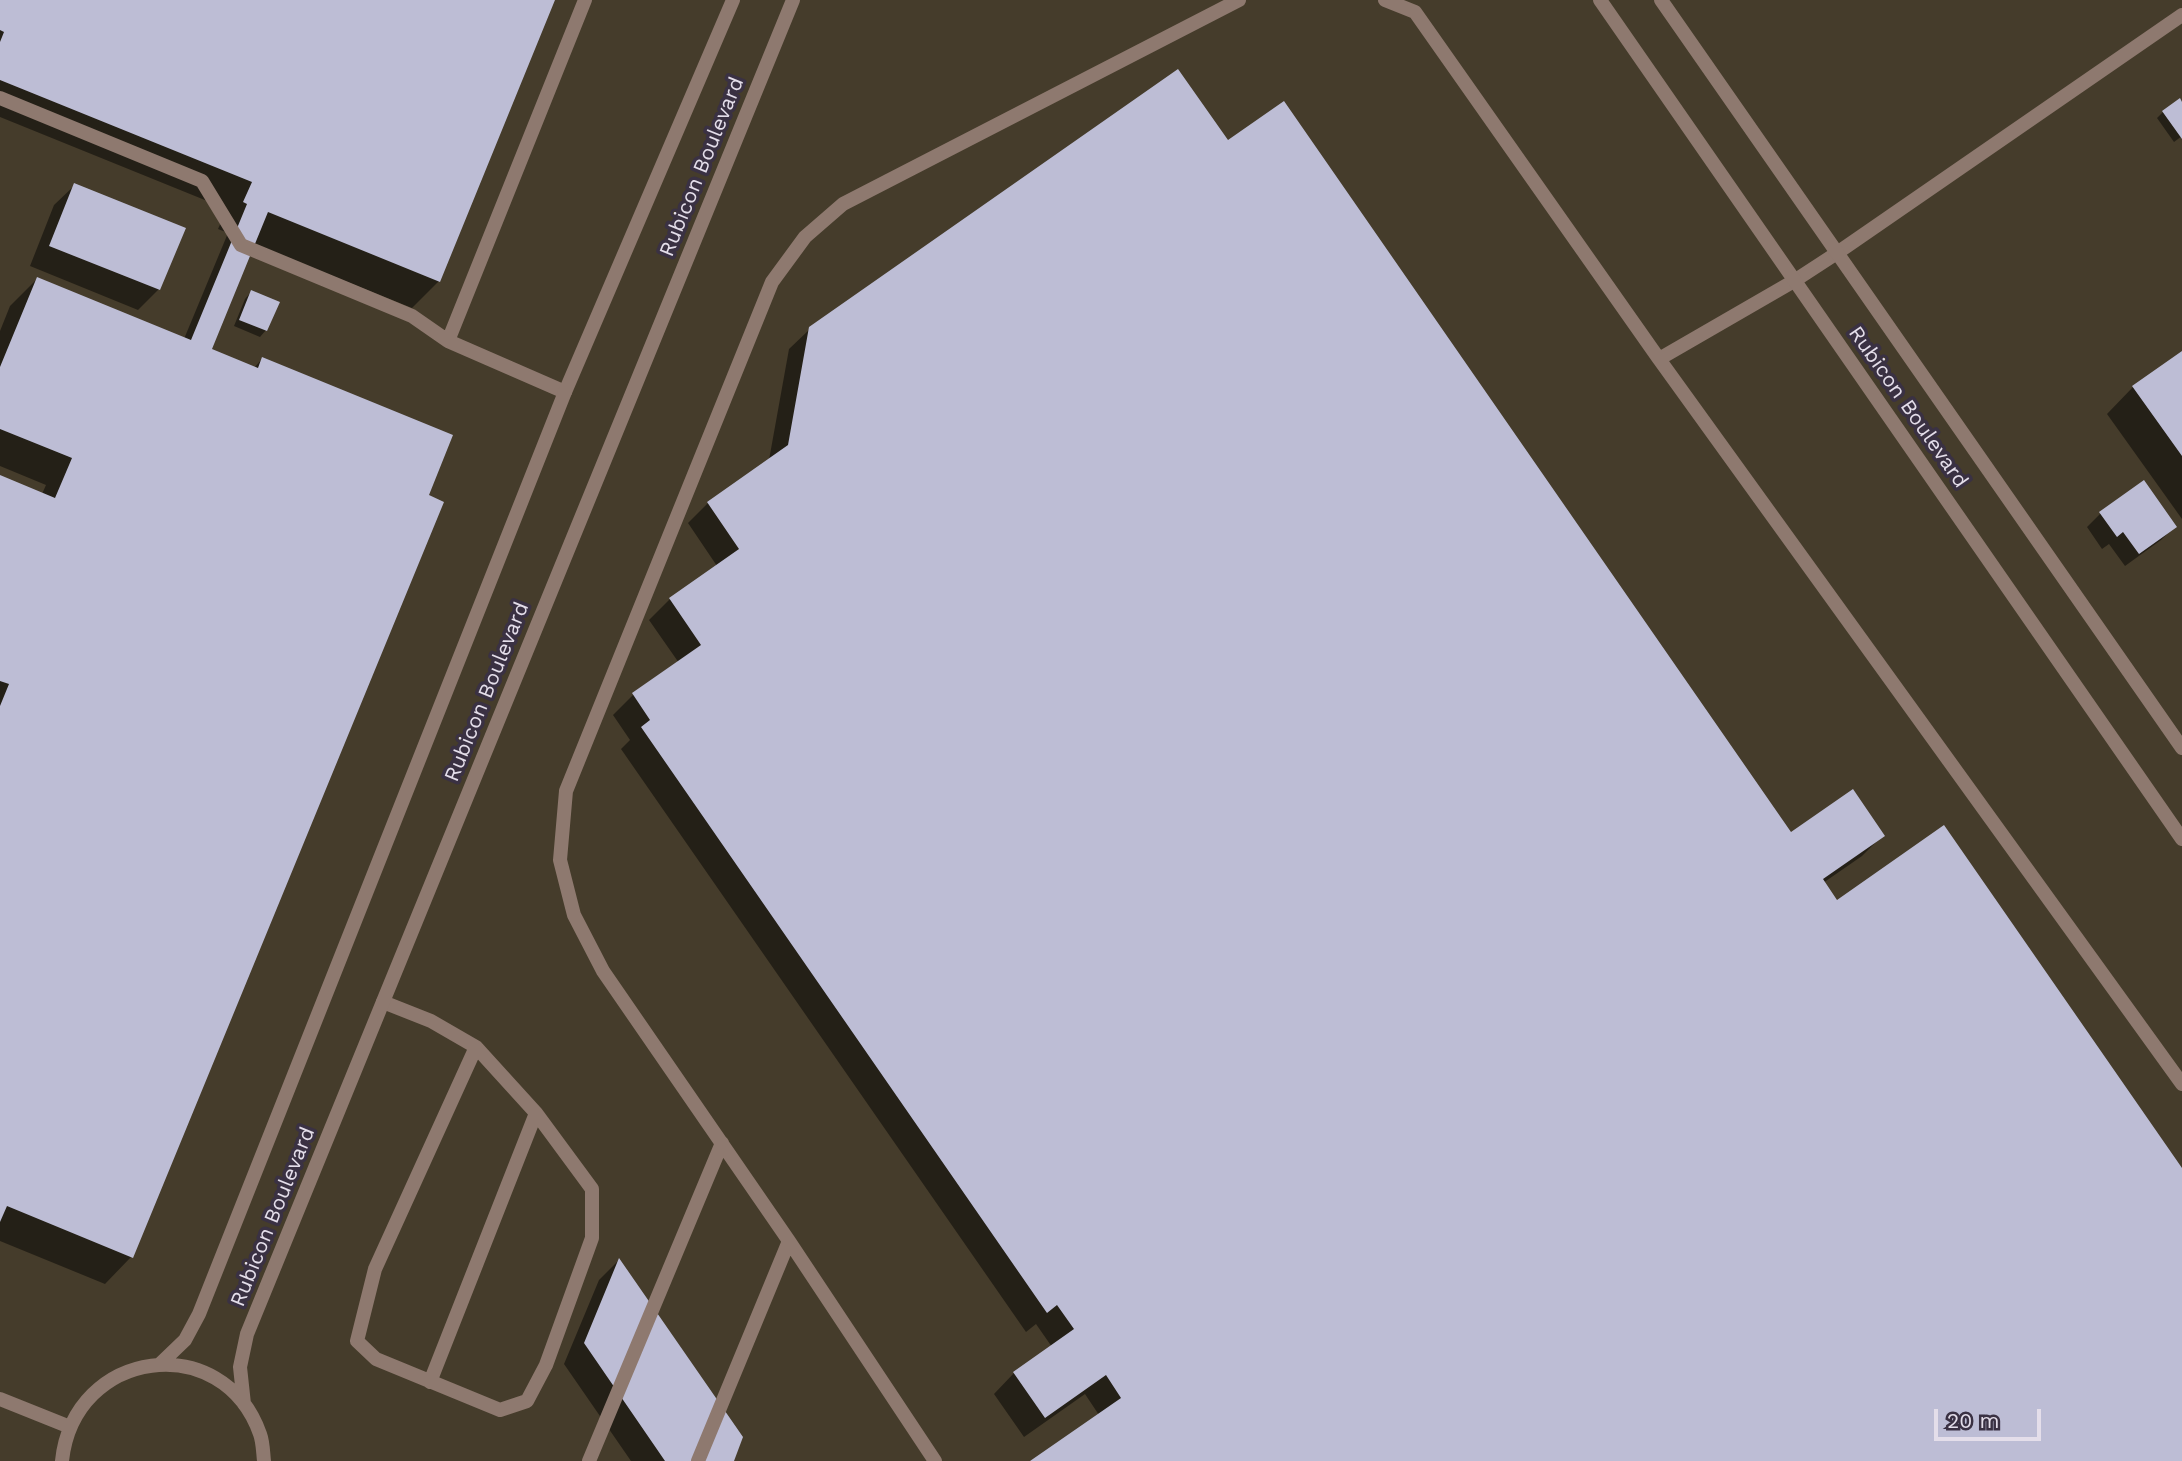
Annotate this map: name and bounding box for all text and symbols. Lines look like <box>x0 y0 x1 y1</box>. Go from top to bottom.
street label: Rubicon Boulevard <box>654 74 750 260</box>
street label: Rubicon Boulevard <box>1843 321 1973 493</box>
street label: Rubicon Boulevard <box>439 599 535 785</box>
street label: Rubicon Boulevard <box>225 1124 321 1310</box>
scale bar <box>1937 1394 2044 1438</box>
text: 20 m <box>1947 1408 1999 1433</box>

